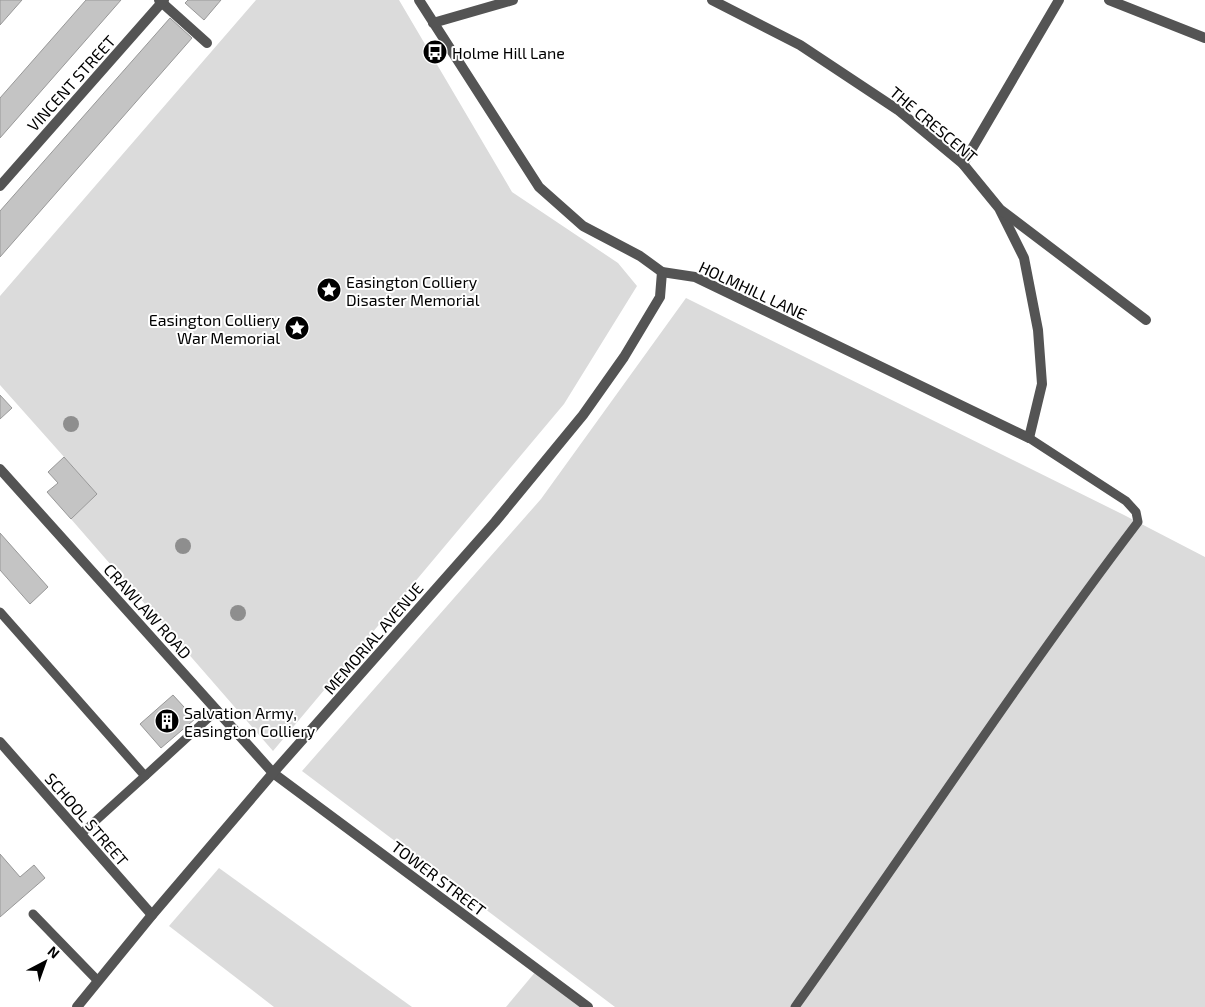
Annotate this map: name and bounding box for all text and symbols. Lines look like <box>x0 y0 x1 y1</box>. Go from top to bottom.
street label: VINCENT STREET <box>23 31 119 135</box>
bus stop icon: Holme Hill Lane <box>422 39 448 65</box>
place label: Holme Hill Lane <box>452 43 565 62</box>
street label: THE CRESCENT <box>886 82 982 166</box>
street label: HOLMHILL LANE <box>696 257 810 323</box>
place label: Easington Colliery Disaster Memorial <box>346 272 480 309</box>
place icon: Easington Colliery Disaster Memorial <box>316 277 342 303</box>
place label: Easington Colliery War Memorial <box>149 310 281 347</box>
place icon: Easington Colliery War Memorial <box>284 315 310 341</box>
street label: CRAWLAW ROAD <box>100 560 196 662</box>
street label: MEMORIAL AVENUE <box>319 578 427 698</box>
place label: Salvation Army, Easington Colliery <box>184 703 316 740</box>
building icon: Salvation Army, Easington Colliery <box>154 708 180 734</box>
street label: SCHOOL STREET <box>41 769 133 869</box>
street label: TOWER STREET <box>388 836 490 920</box>
north arrow <box>20 937 70 987</box>
text: N <box>44 942 63 962</box>

